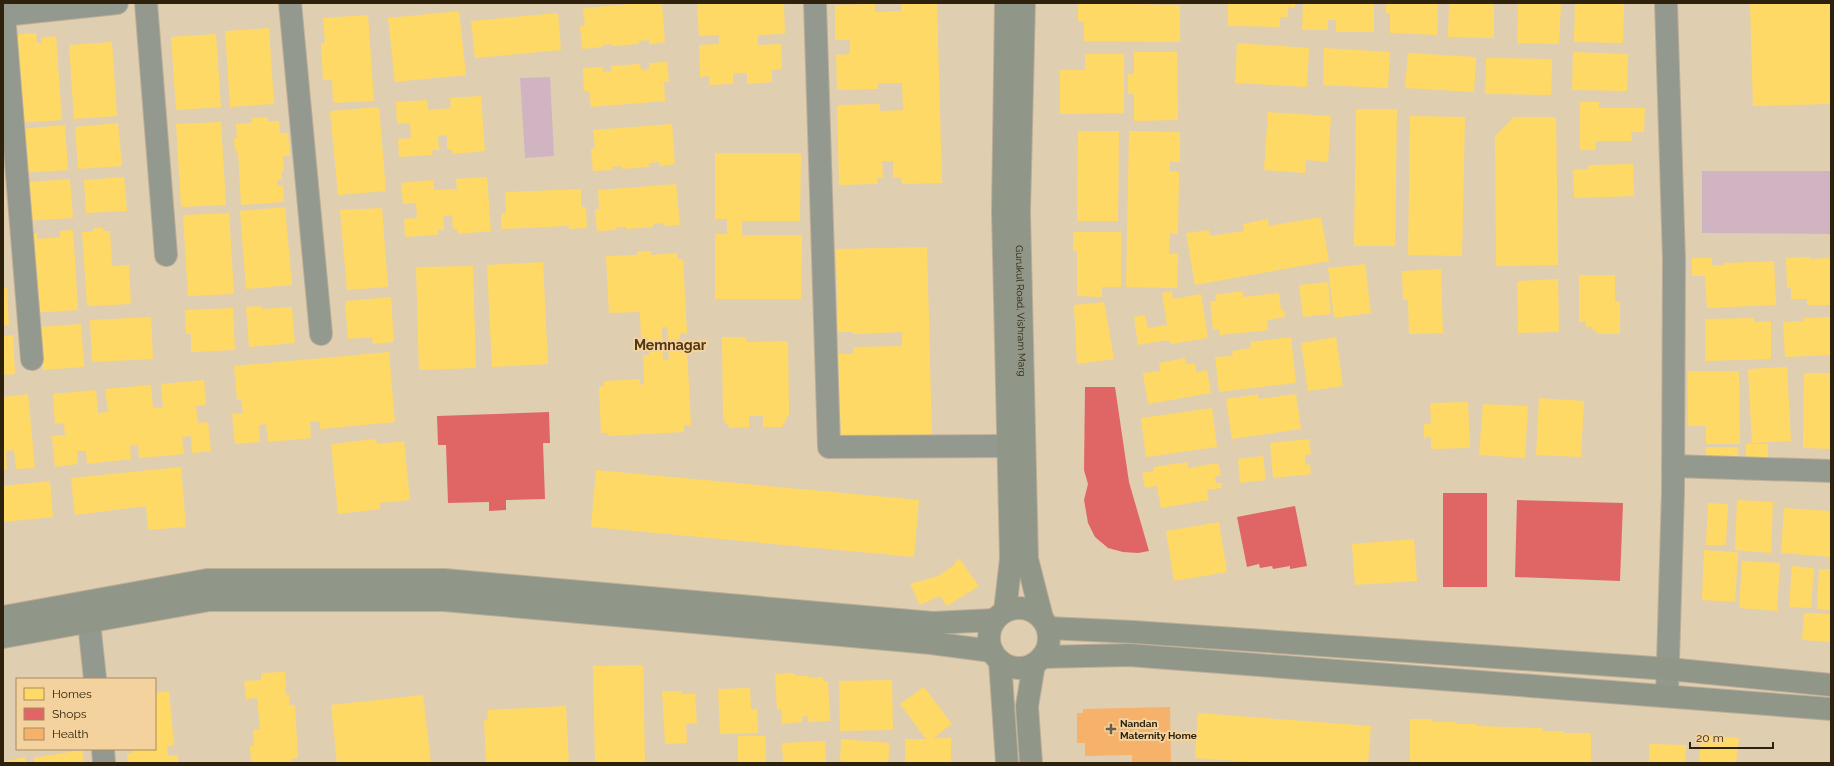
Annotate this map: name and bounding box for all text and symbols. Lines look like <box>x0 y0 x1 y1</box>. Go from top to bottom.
street label: Gurukul Road, Vishram Marg <box>1014 245 1028 377</box>
district label: Memnagar <box>634 337 707 353</box>
legend <box>16 678 156 750</box>
text: Homes <box>52 687 92 701</box>
text: Shops <box>52 707 87 721</box>
place label: Nandan Maternity Home <box>1120 718 1197 741</box>
marker: Nandan Maternity Home <box>1105 723 1117 735</box>
scale bar <box>1690 724 1773 750</box>
text: Health <box>52 727 89 741</box>
text: 20 m <box>1696 731 1724 745</box>

